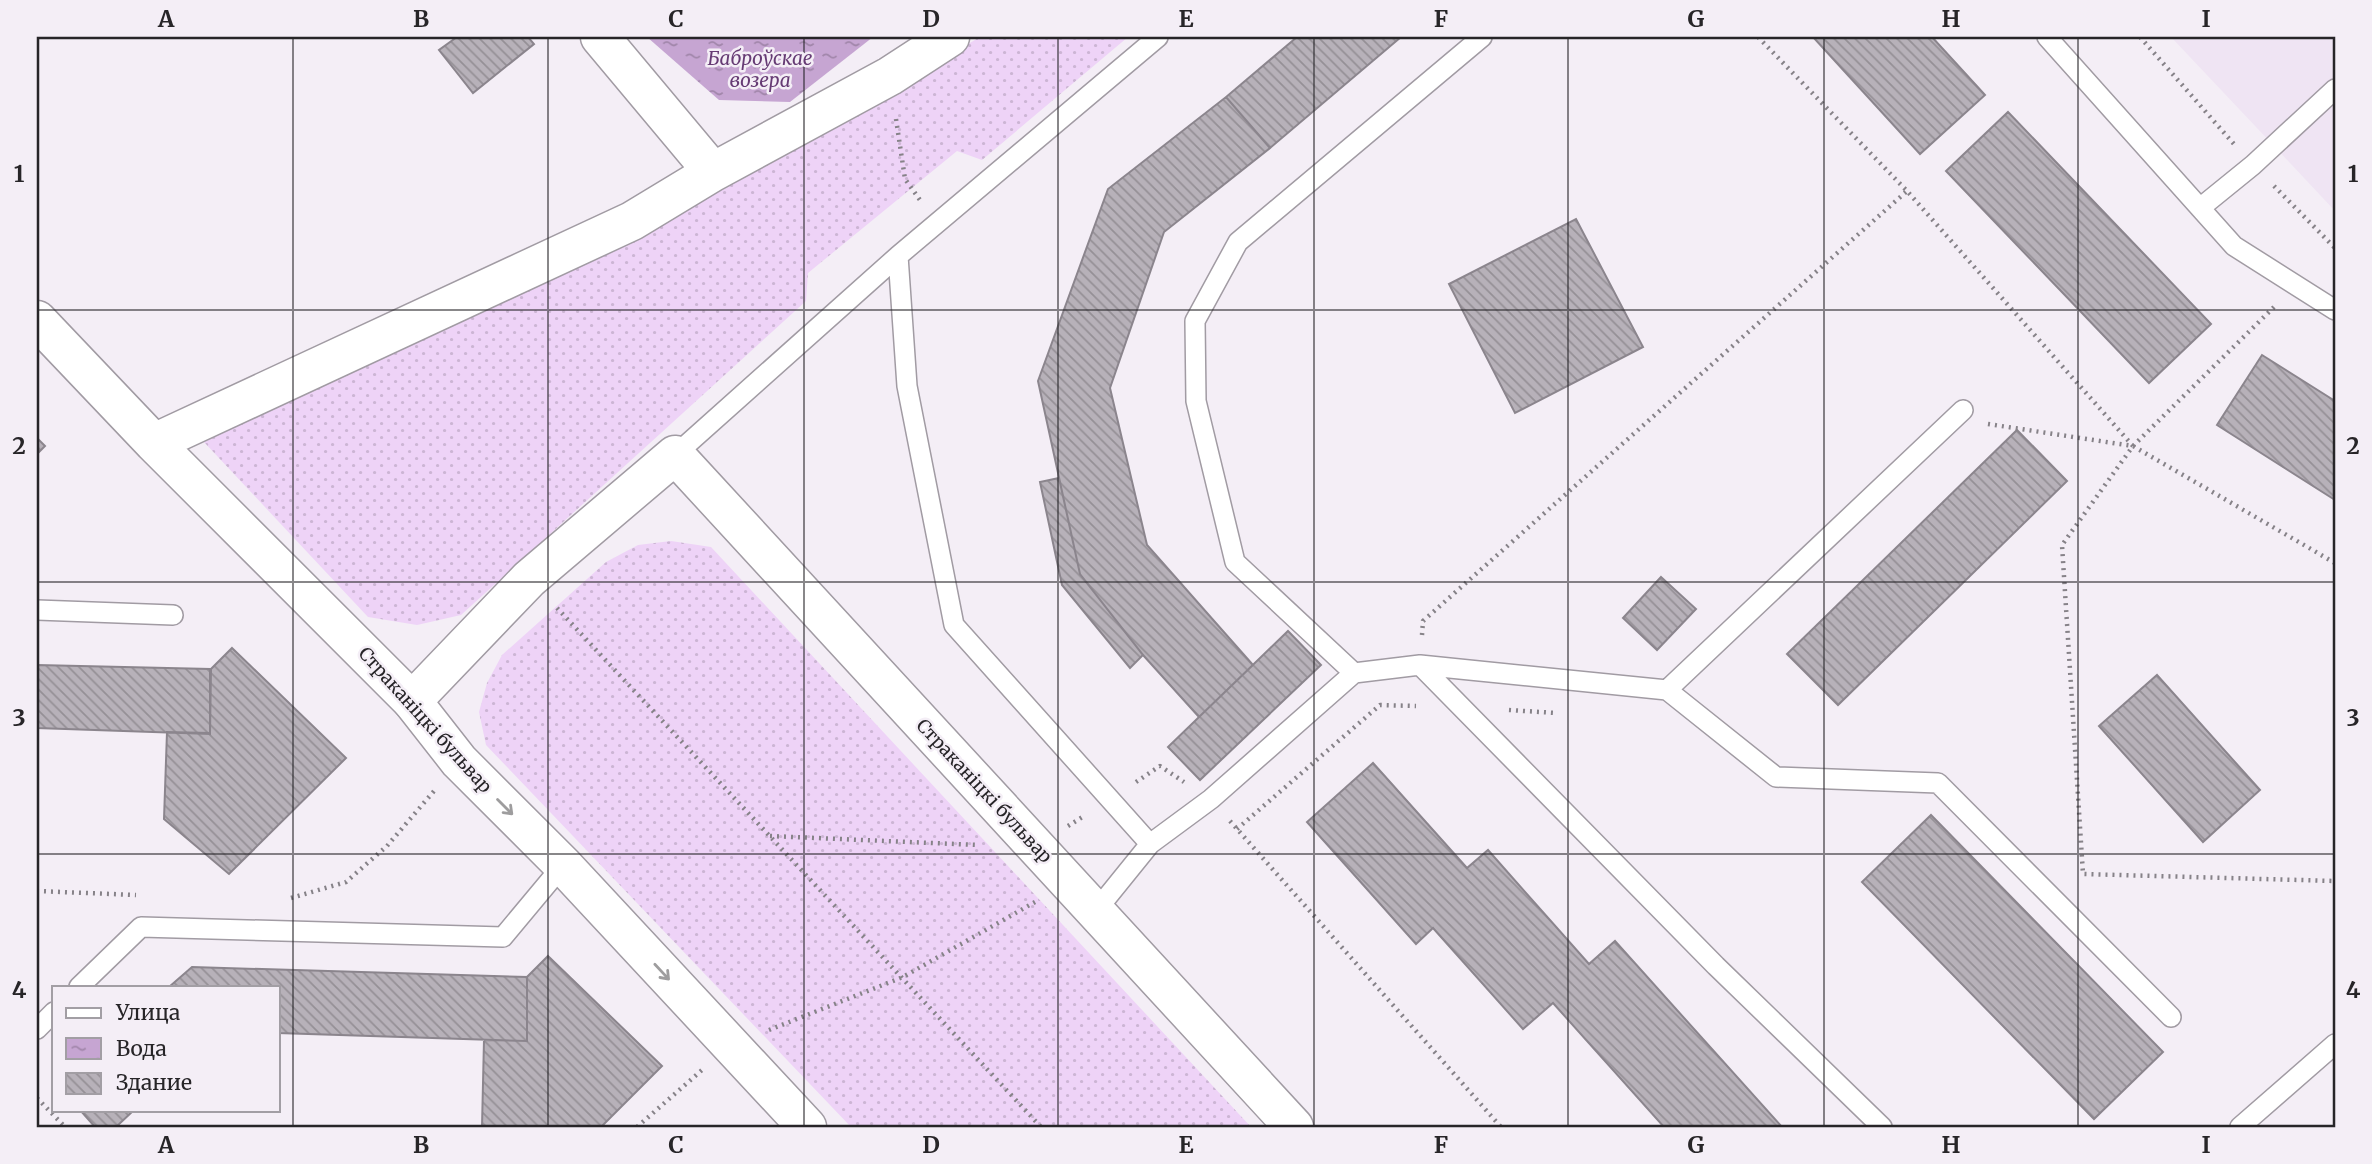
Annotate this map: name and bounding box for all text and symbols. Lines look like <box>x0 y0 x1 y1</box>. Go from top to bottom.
text: A <box>157 4 175 33</box>
text: B <box>413 4 429 33</box>
text: C <box>668 4 684 33</box>
text: D <box>922 4 940 33</box>
text: E <box>1178 4 1194 33</box>
text: F <box>1434 4 1448 33</box>
text: G <box>1688 4 1705 33</box>
text: H <box>1942 4 1961 33</box>
text: I <box>2201 4 2211 33</box>
water label: Баброўскае возера <box>707 46 813 92</box>
text: 1 <box>14 159 25 188</box>
text: 1 <box>2348 159 2359 188</box>
text: 2 <box>12 431 26 460</box>
text: 2 <box>2346 431 2360 460</box>
street label: Страканіцкі бульвар <box>354 642 497 797</box>
text: 3 <box>12 703 26 732</box>
text: 3 <box>2346 703 2360 732</box>
street label: Страканіцкі бульвар <box>912 714 1057 867</box>
one-way arrow <box>497 798 514 815</box>
one-way arrow <box>653 963 670 980</box>
text: 4 <box>12 975 27 1004</box>
text: 4 <box>2346 975 2361 1004</box>
legend <box>52 986 280 1112</box>
text: Улица <box>115 999 180 1026</box>
text: Вода <box>116 1035 167 1062</box>
text: Здание <box>116 1069 192 1096</box>
text: A <box>157 1130 175 1159</box>
text: B <box>413 1130 429 1159</box>
text: C <box>668 1130 684 1159</box>
text: D <box>922 1130 940 1159</box>
text: E <box>1178 1130 1194 1159</box>
text: F <box>1434 1130 1448 1159</box>
text: G <box>1688 1130 1705 1159</box>
text: H <box>1942 1130 1961 1159</box>
text: I <box>2201 1130 2211 1159</box>

